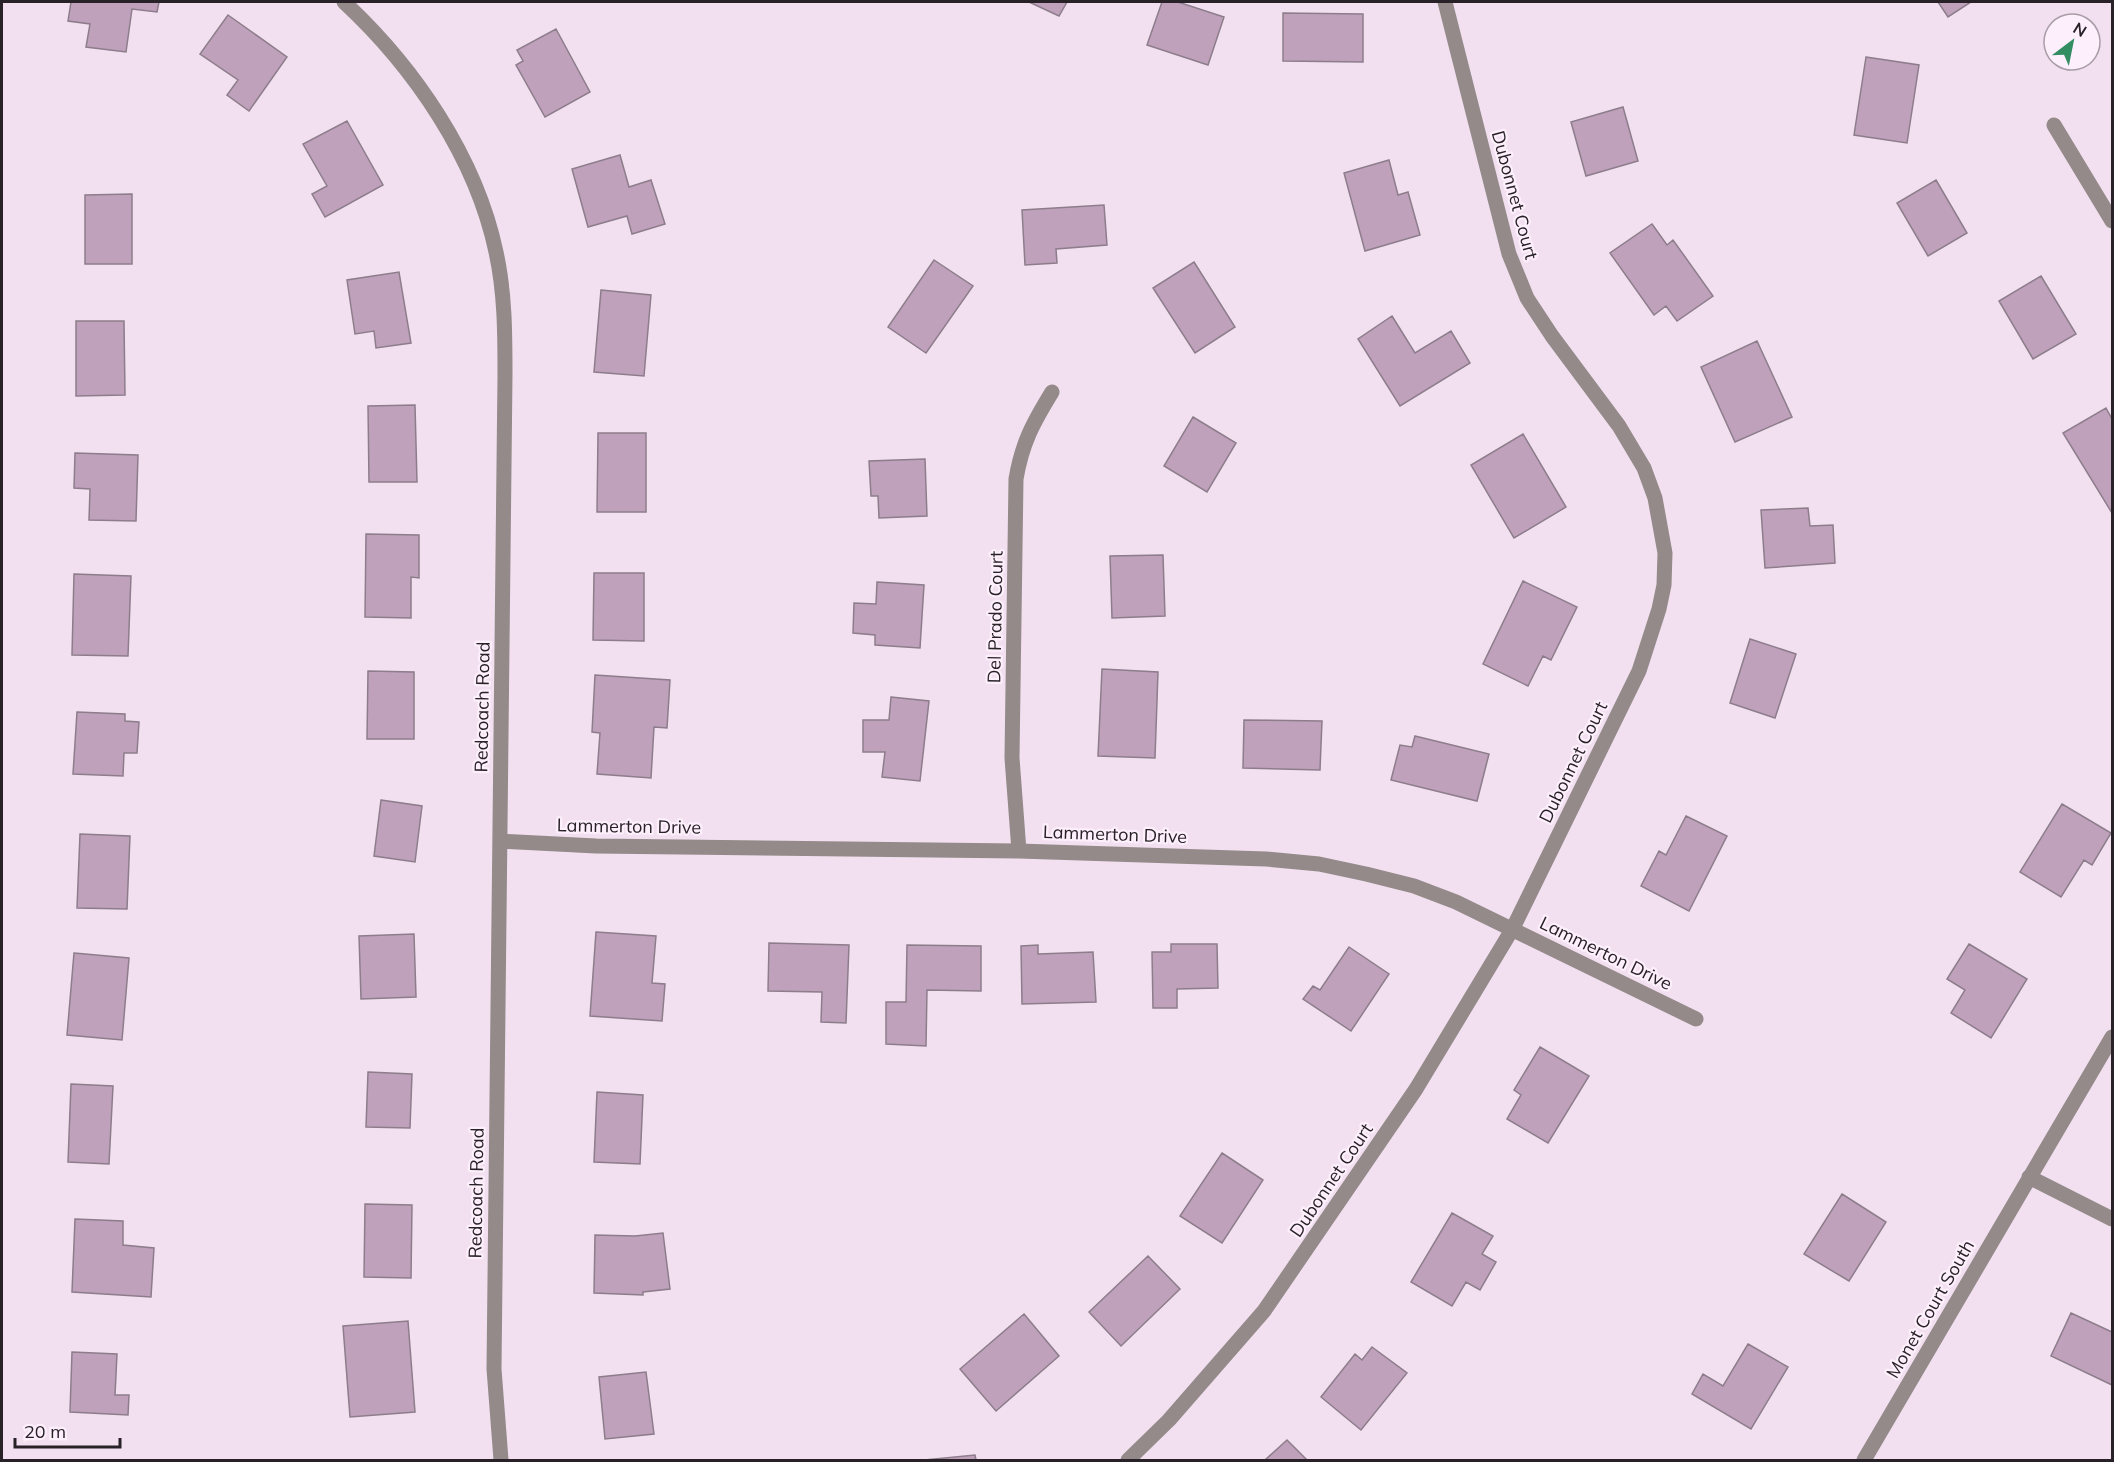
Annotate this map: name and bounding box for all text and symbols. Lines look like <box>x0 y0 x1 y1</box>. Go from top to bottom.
north arrow <box>2042 12 2102 72</box>
text: N <box>2070 18 2090 41</box>
street label: Dubonnet Court <box>1487 128 1543 262</box>
street label: Del Prado Court <box>982 551 1008 683</box>
street label: Redcoach Road <box>469 641 495 773</box>
street label: Dubonnet Court <box>1534 697 1612 827</box>
street label: Lammerton Drive <box>557 813 701 839</box>
street label: Lammerton Drive <box>1043 820 1187 848</box>
street label: Lammerton Drive <box>1536 911 1676 995</box>
street label: Dubonnet Court <box>1284 1119 1378 1241</box>
street label: Redcoach Road <box>463 1127 489 1259</box>
street label: Monet Court South <box>1881 1236 1979 1382</box>
scale bar <box>15 1411 120 1449</box>
text: 20 m <box>24 1420 66 1443</box>

